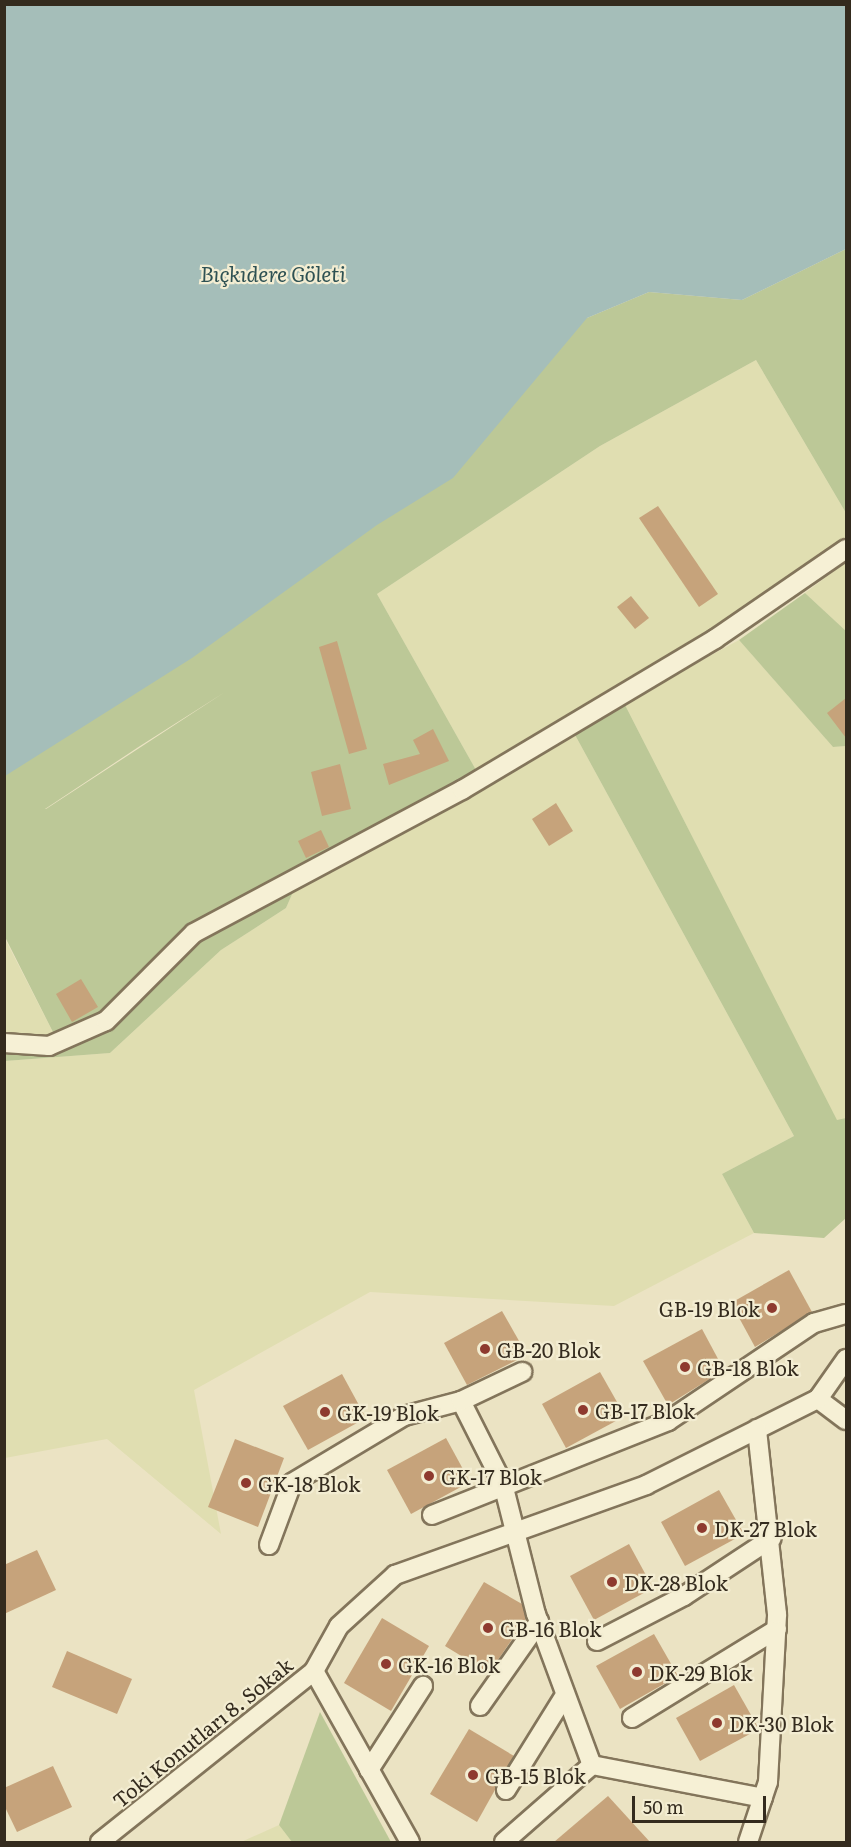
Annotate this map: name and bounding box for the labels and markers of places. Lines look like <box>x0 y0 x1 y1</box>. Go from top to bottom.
place label: GB-19 Blok <box>659 1296 760 1320</box>
marker: GB-19 Blok <box>765 1301 779 1315</box>
place label: GB-20 Blok <box>497 1337 600 1361</box>
marker: GB-20 Blok <box>478 1342 492 1356</box>
place label: GB-18 Blok <box>697 1355 799 1379</box>
marker: GB-18 Blok <box>678 1360 692 1374</box>
place label: GB-17 Blok <box>595 1398 695 1422</box>
place label: GK-19 Blok <box>337 1400 439 1424</box>
marker: GB-17 Blok <box>576 1403 590 1417</box>
marker: GK-19 Blok <box>318 1405 332 1419</box>
place label: GK-17 Blok <box>441 1464 542 1488</box>
marker: GK-17 Blok <box>422 1469 436 1483</box>
place label: GK-18 Blok <box>258 1471 360 1495</box>
marker: GK-18 Blok <box>239 1476 253 1490</box>
place label: DK-27 Blok <box>714 1516 817 1540</box>
marker: DK-27 Blok <box>695 1521 709 1535</box>
place label: DK-28 Blok <box>624 1570 728 1594</box>
marker: DK-28 Blok <box>605 1575 619 1589</box>
place label: GB-16 Blok <box>500 1616 601 1640</box>
marker: GB-16 Blok <box>481 1621 495 1635</box>
place label: GK-16 Blok <box>398 1652 500 1676</box>
marker: GK-16 Blok <box>379 1657 393 1671</box>
place label: DK-29 Blok <box>649 1660 752 1684</box>
marker: DK-29 Blok <box>630 1665 644 1679</box>
place label: DK-30 Blok <box>729 1711 834 1735</box>
marker: DK-30 Blok <box>710 1716 724 1730</box>
place label: GB-15 Blok <box>485 1763 586 1787</box>
marker: GB-15 Blok <box>466 1768 480 1782</box>

